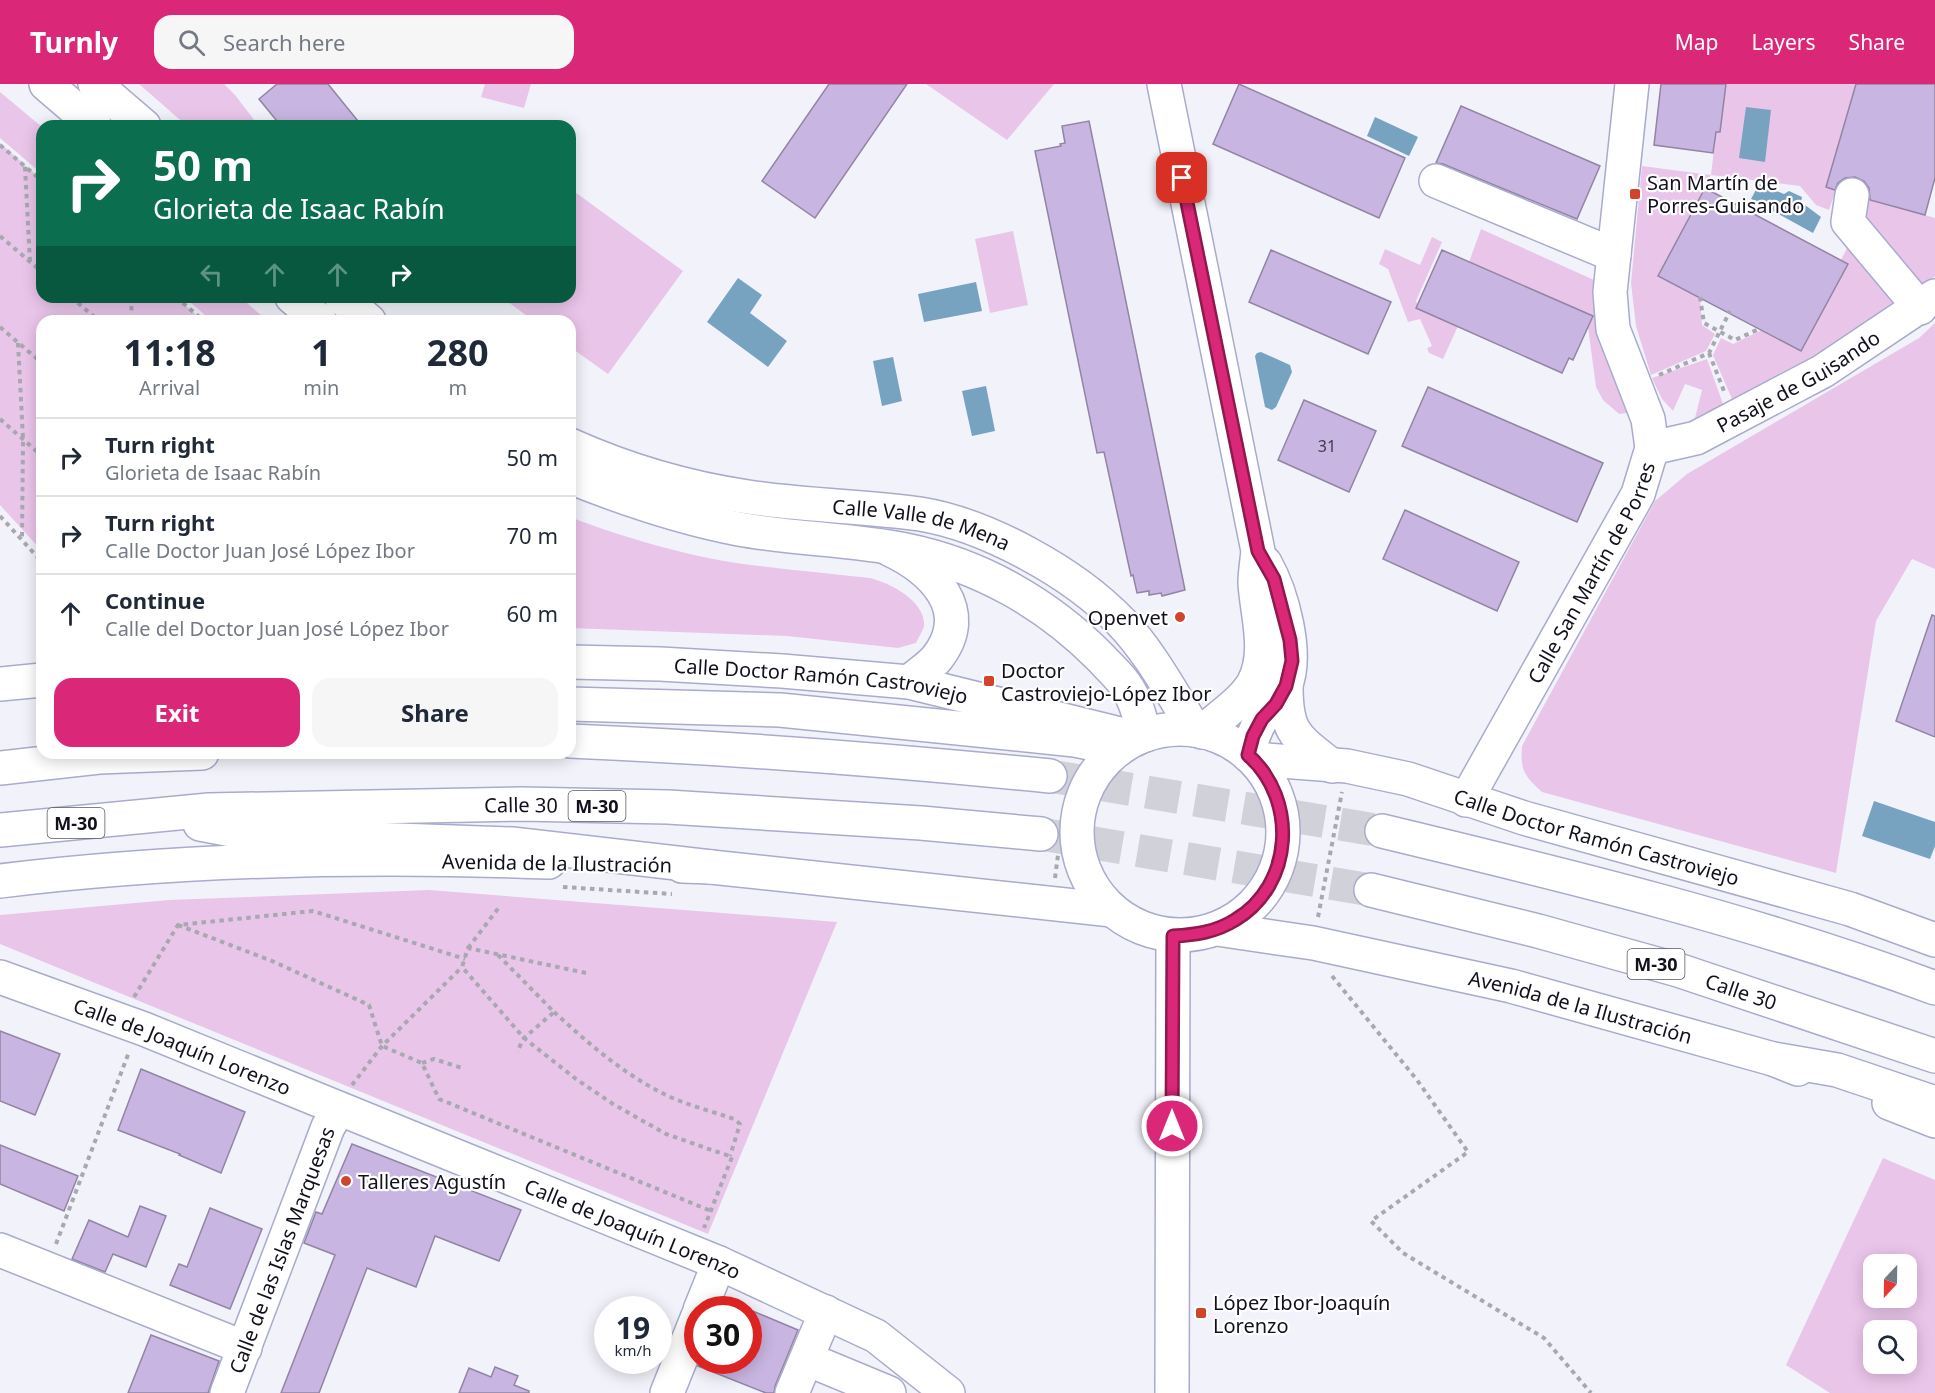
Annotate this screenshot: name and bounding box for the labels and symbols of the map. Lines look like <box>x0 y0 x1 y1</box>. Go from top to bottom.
pin <box>1156 152 1207 203</box>
place label: San Martín de Porres-Guisando <box>1647 169 1804 219</box>
marker: San Martín de Porres-Guisando <box>1628 187 1642 201</box>
street label: Pasaje de Guisando <box>1712 323 1885 438</box>
house number: 31 <box>1318 435 1336 457</box>
street label: Calle San Martín de Porres <box>1521 458 1661 688</box>
street label: Calle Valle de Mena <box>831 492 1015 556</box>
place label: Openvet <box>1088 604 1168 631</box>
marker: Openvet <box>1173 610 1187 624</box>
street label: Calle Doctor Ramón Castroviejo <box>673 651 971 710</box>
place label: Doctor Castroviejo-López Ibor <box>1001 657 1212 707</box>
marker: Doctor Castroviejo-López Ibor <box>982 674 996 688</box>
street label: Calle Doctor Ramón Castroviejo <box>1450 782 1742 891</box>
street label: Calle 30 <box>484 790 558 818</box>
road number: M-30 <box>568 791 626 821</box>
road number: M-30 <box>48 808 104 838</box>
street label: Avenida de la Ilustración <box>442 847 672 879</box>
road number: M-30 <box>1628 949 1684 979</box>
street label: Avenida de la Ilustración <box>1466 964 1695 1049</box>
street label: Calle 30 <box>1702 967 1780 1016</box>
street label: Calle de Joaquín Lorenzo <box>70 991 295 1101</box>
position arrow <box>1140 1094 1204 1158</box>
street label: Calle de las Islas Marquesas <box>222 1123 340 1377</box>
place label: Talleres Agustín <box>358 1168 506 1195</box>
street label: Calle de Joaquín Lorenzo <box>521 1172 745 1285</box>
marker: Talleres Agustín <box>339 1174 353 1188</box>
north arrow <box>1863 1254 1917 1308</box>
place label: López Ibor-Joaquín Lorenzo <box>1213 1289 1390 1339</box>
speed limit sign: 30 <box>684 1296 762 1374</box>
marker: López Ibor-Joaquín Lorenzo <box>1194 1306 1208 1320</box>

